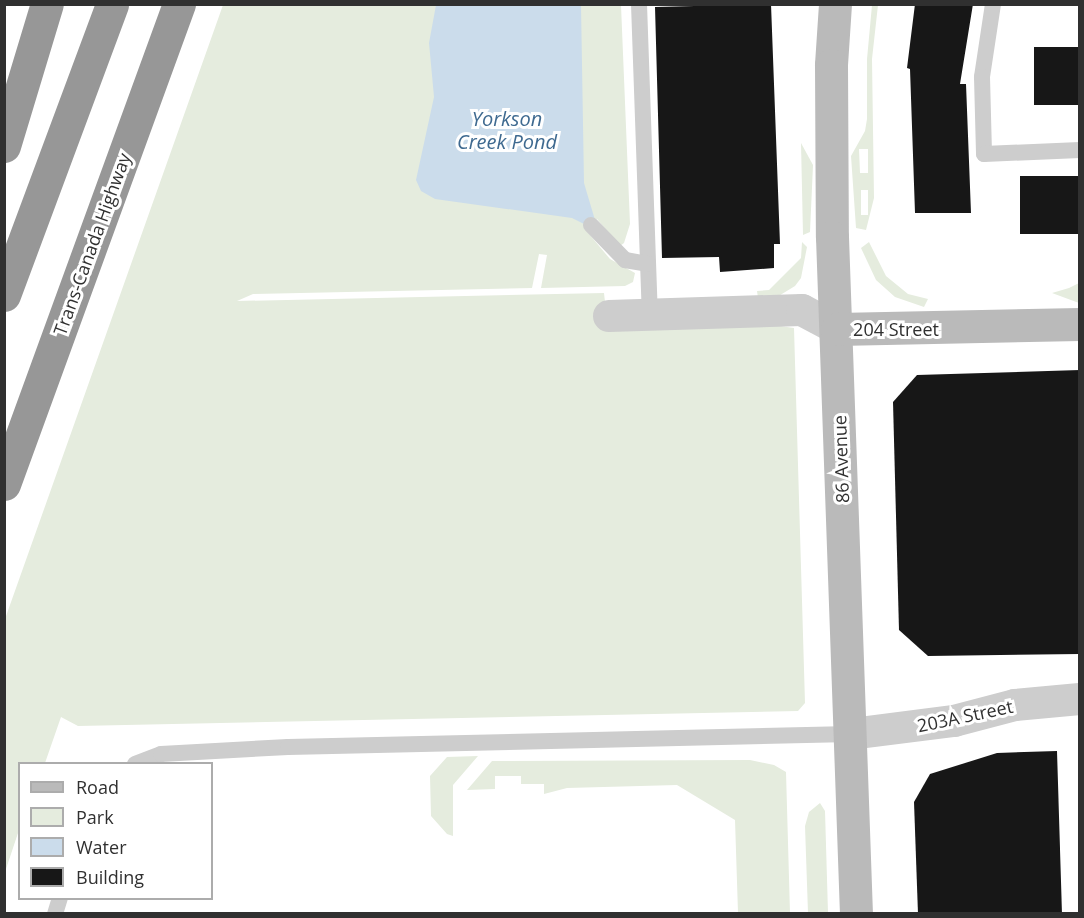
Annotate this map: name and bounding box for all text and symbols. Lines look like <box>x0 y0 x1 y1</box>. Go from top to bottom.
water label: Yorkson Creek Pond <box>457 107 557 154</box>
street label: Trans-Canada Highway <box>49 150 135 338</box>
street label: 204 Street <box>853 318 939 340</box>
street label: 86 Avenue <box>829 415 853 503</box>
street label: 203A Street <box>915 695 1015 737</box>
legend <box>18 762 213 900</box>
text: Road <box>76 775 119 799</box>
text: Park <box>76 805 114 829</box>
text: Water <box>76 835 127 859</box>
text: Building <box>76 865 144 889</box>

